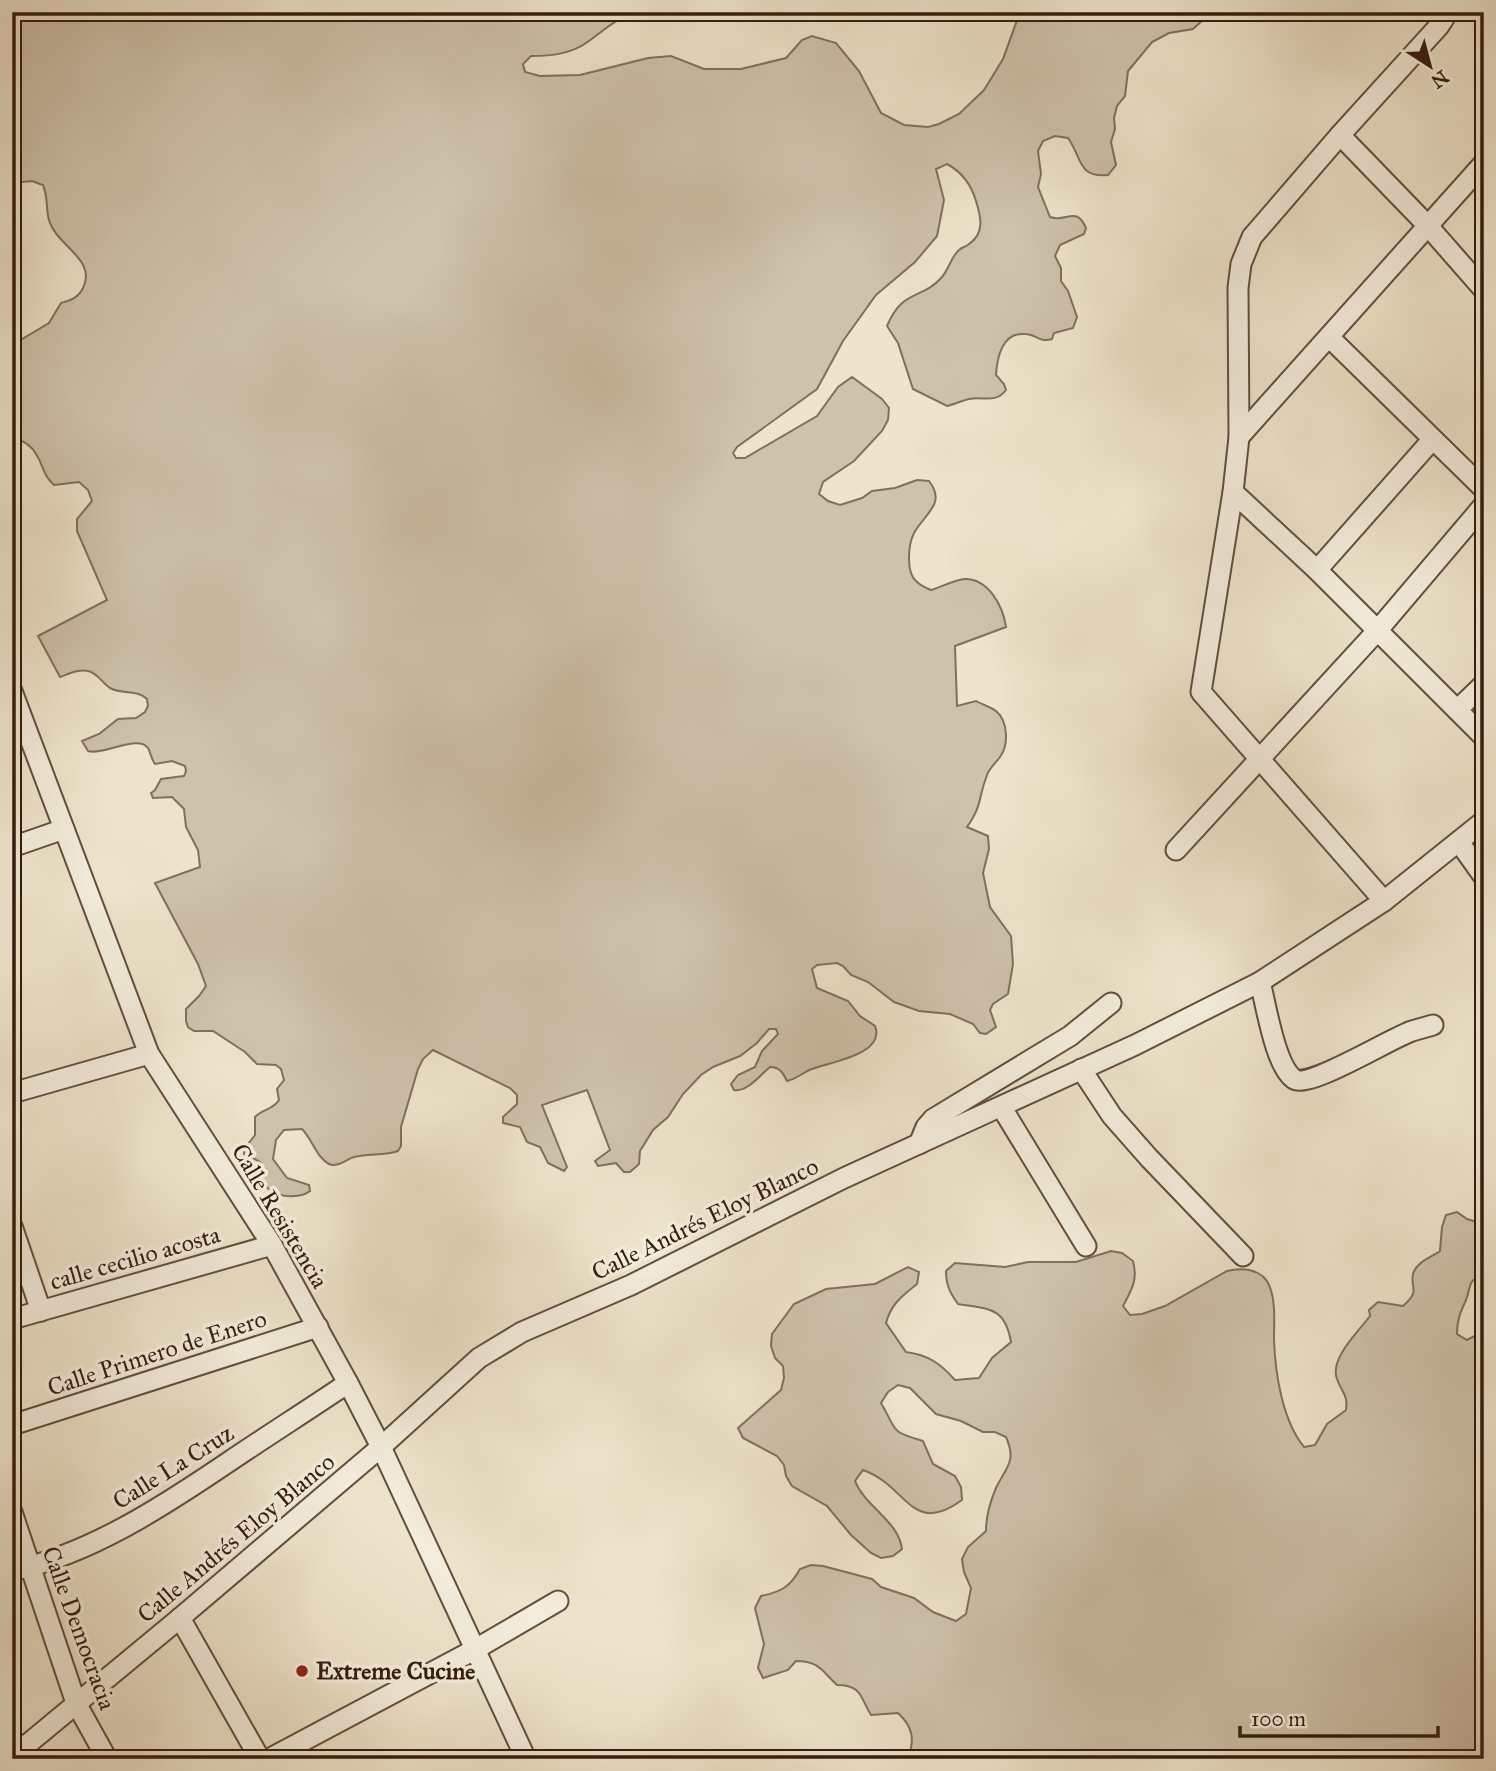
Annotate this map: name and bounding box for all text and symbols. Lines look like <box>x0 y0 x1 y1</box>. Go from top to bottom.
north arrow <box>1394 32 1464 102</box>
text: N <box>1426 65 1453 93</box>
street label: Calle Resistencia <box>225 1138 335 1295</box>
street label: Calle Andrés Eloy Blanco <box>587 1151 823 1287</box>
street label: calle cecilio acosta <box>47 1219 224 1297</box>
street label: Calle Primero de Enero <box>44 1303 270 1403</box>
street label: Calle La Cruz <box>107 1418 239 1516</box>
street label: Calle Andrés Eloy Blanco <box>131 1447 341 1629</box>
street label: Calle Democracia <box>35 1542 123 1715</box>
place label: Extreme Cucine <box>316 1656 475 1686</box>
marker: Extreme Cucine <box>294 1663 310 1679</box>
scale bar <box>1240 1694 1438 1738</box>
text: 100 m <box>1251 1706 1306 1732</box>

